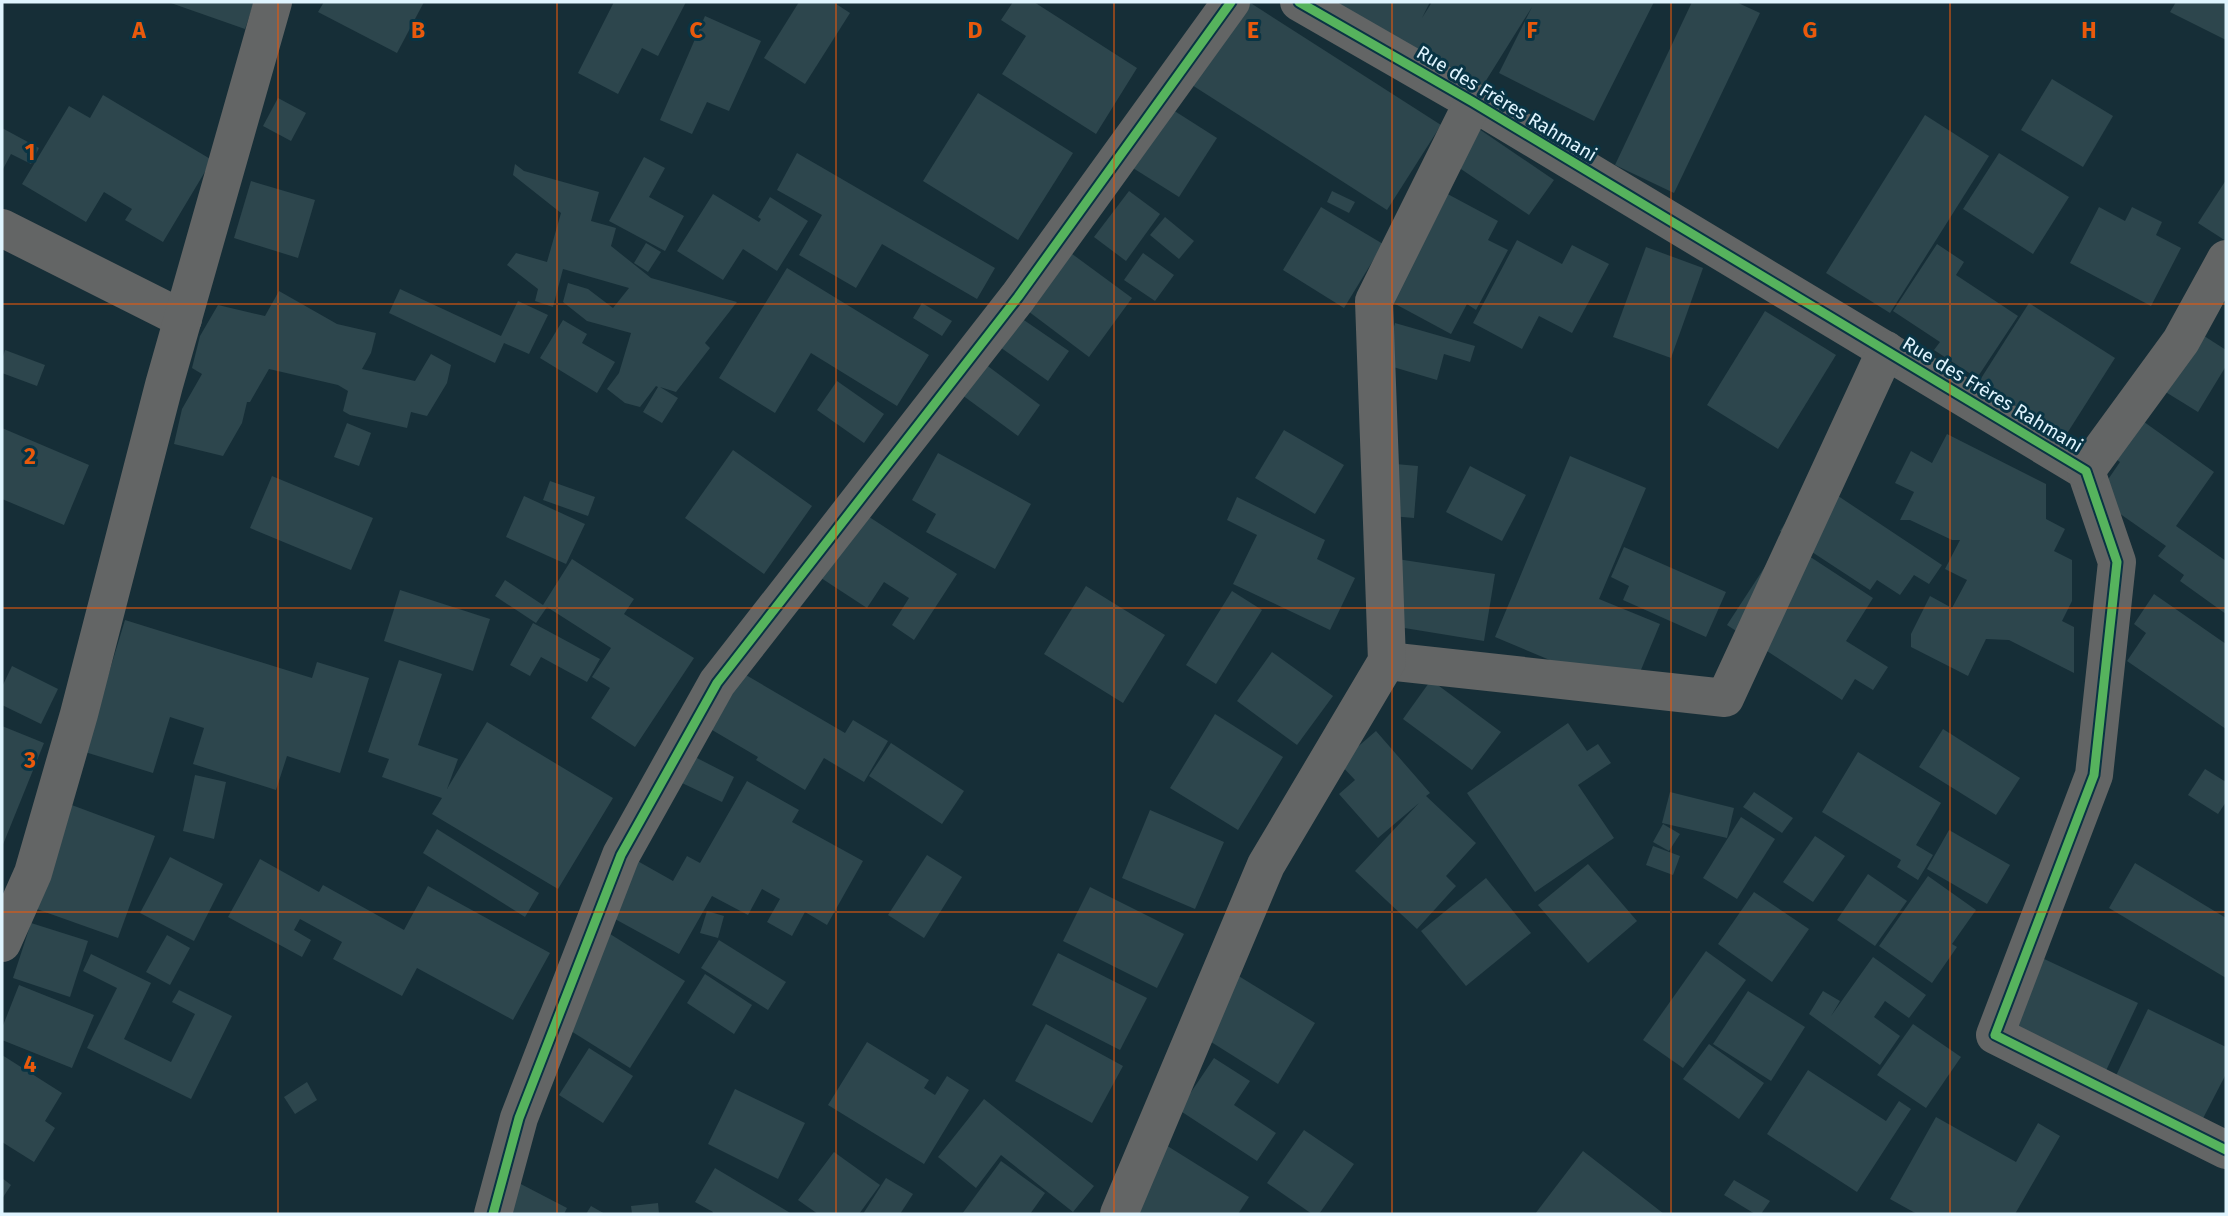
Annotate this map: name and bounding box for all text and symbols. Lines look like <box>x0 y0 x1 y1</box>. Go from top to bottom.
text: A <box>131 16 146 44</box>
text: B <box>411 16 425 44</box>
text: C <box>689 16 703 44</box>
text: D <box>968 16 983 44</box>
text: E <box>1247 16 1259 44</box>
text: F <box>1526 16 1538 44</box>
text: G <box>1803 16 1817 44</box>
text: H <box>2081 16 2097 44</box>
street label: Rue des Frères Rahmani <box>1412 40 1601 166</box>
text: 1 <box>25 138 35 166</box>
street label: Rue des Frères Rahmani <box>1898 331 2087 457</box>
text: 2 <box>24 442 36 470</box>
text: 3 <box>23 746 36 774</box>
text: 4 <box>24 1050 37 1078</box>

